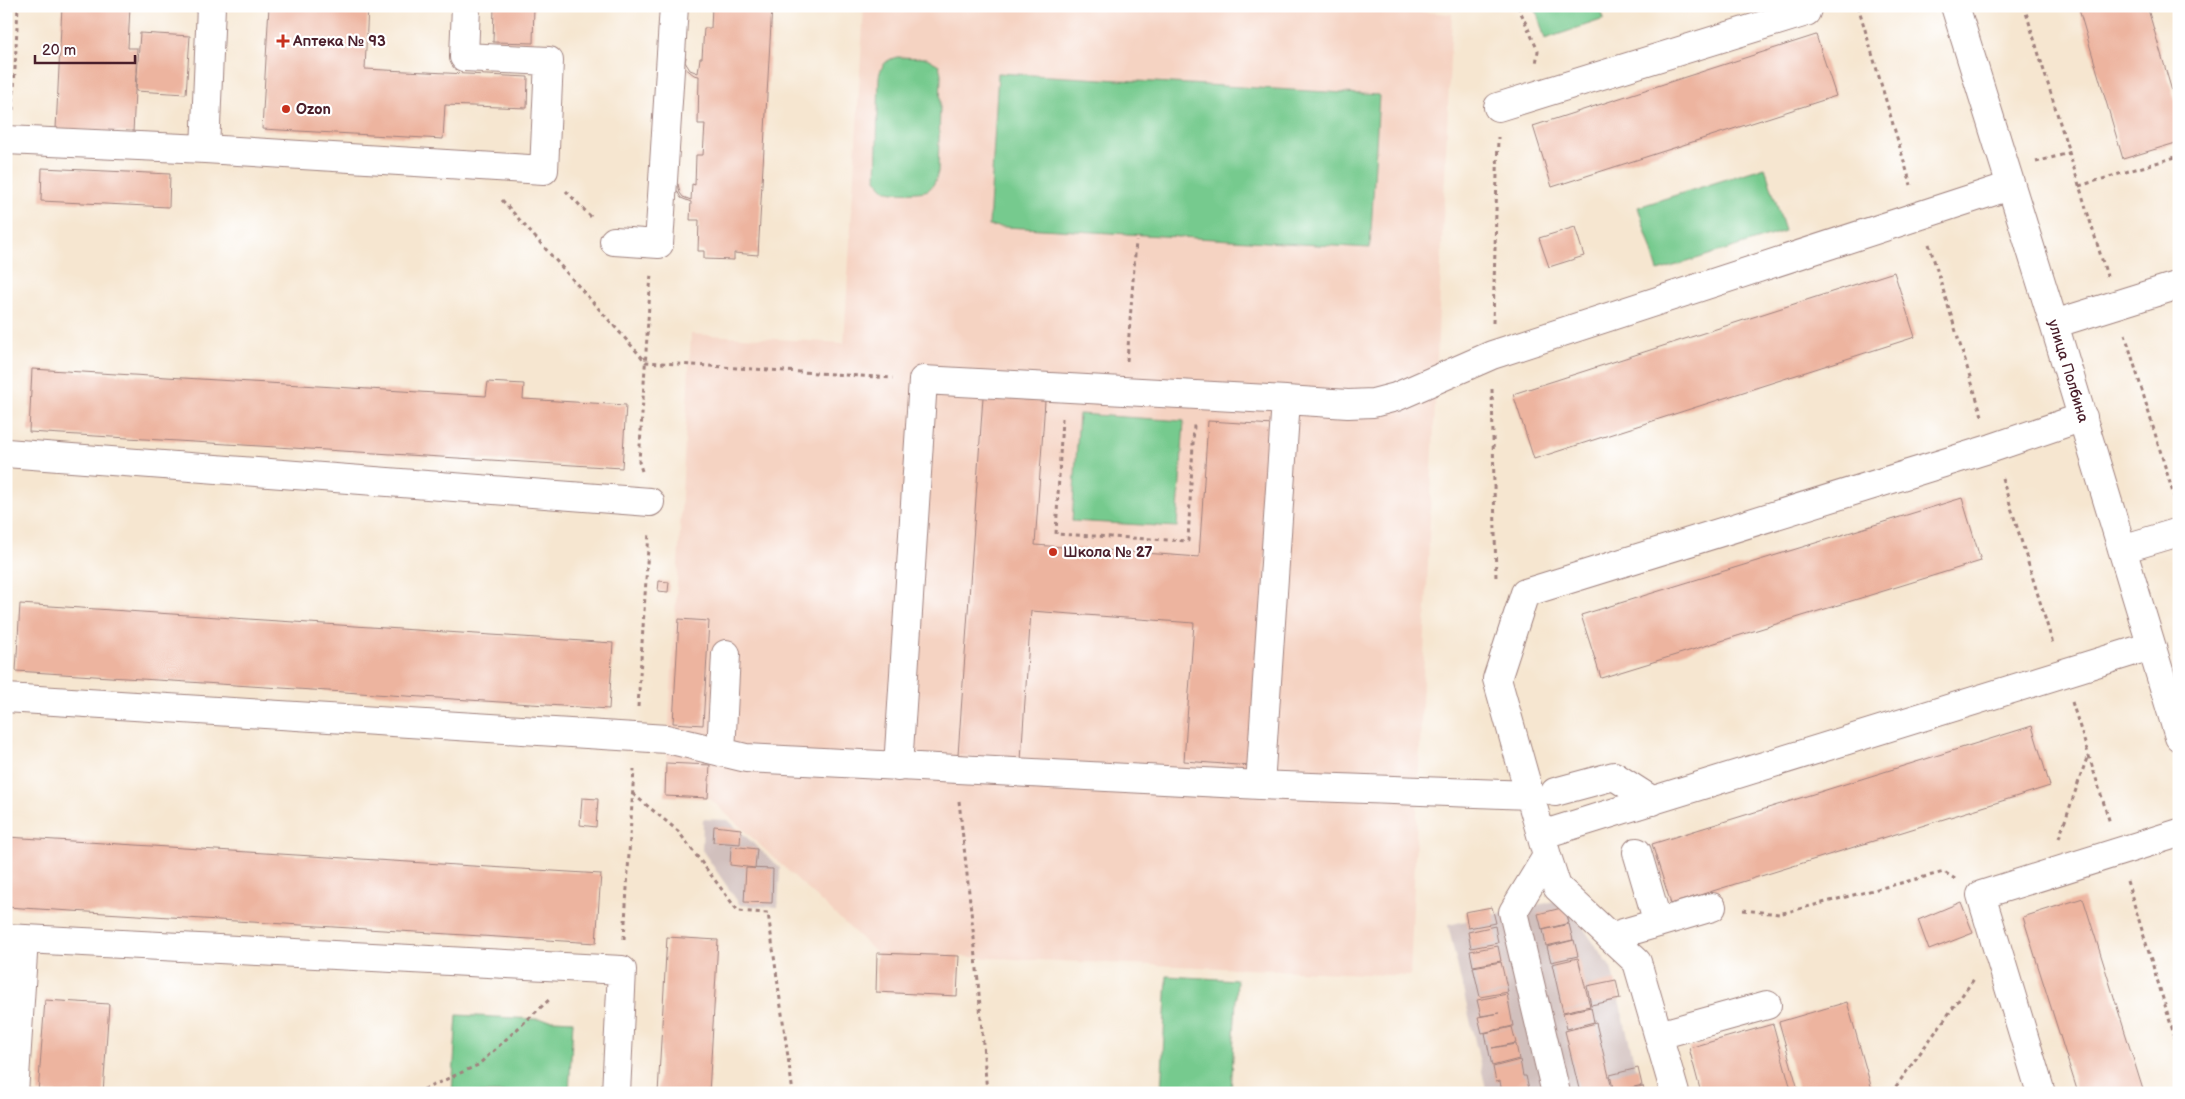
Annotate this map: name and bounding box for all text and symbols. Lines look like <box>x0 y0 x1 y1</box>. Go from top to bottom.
scale bar <box>35 32 135 64</box>
place label: Аптека № 93 <box>292 32 386 51</box>
marker: Аптека № 93 <box>277 35 289 47</box>
text: 20 m <box>42 41 76 60</box>
place label: Ozon <box>296 100 331 119</box>
marker: Ozon <box>280 103 292 115</box>
street label: улица Полбина <box>2043 317 2093 425</box>
place label: Школа № 27 <box>1063 543 1153 562</box>
marker: Школа № 27 <box>1047 546 1059 558</box>

